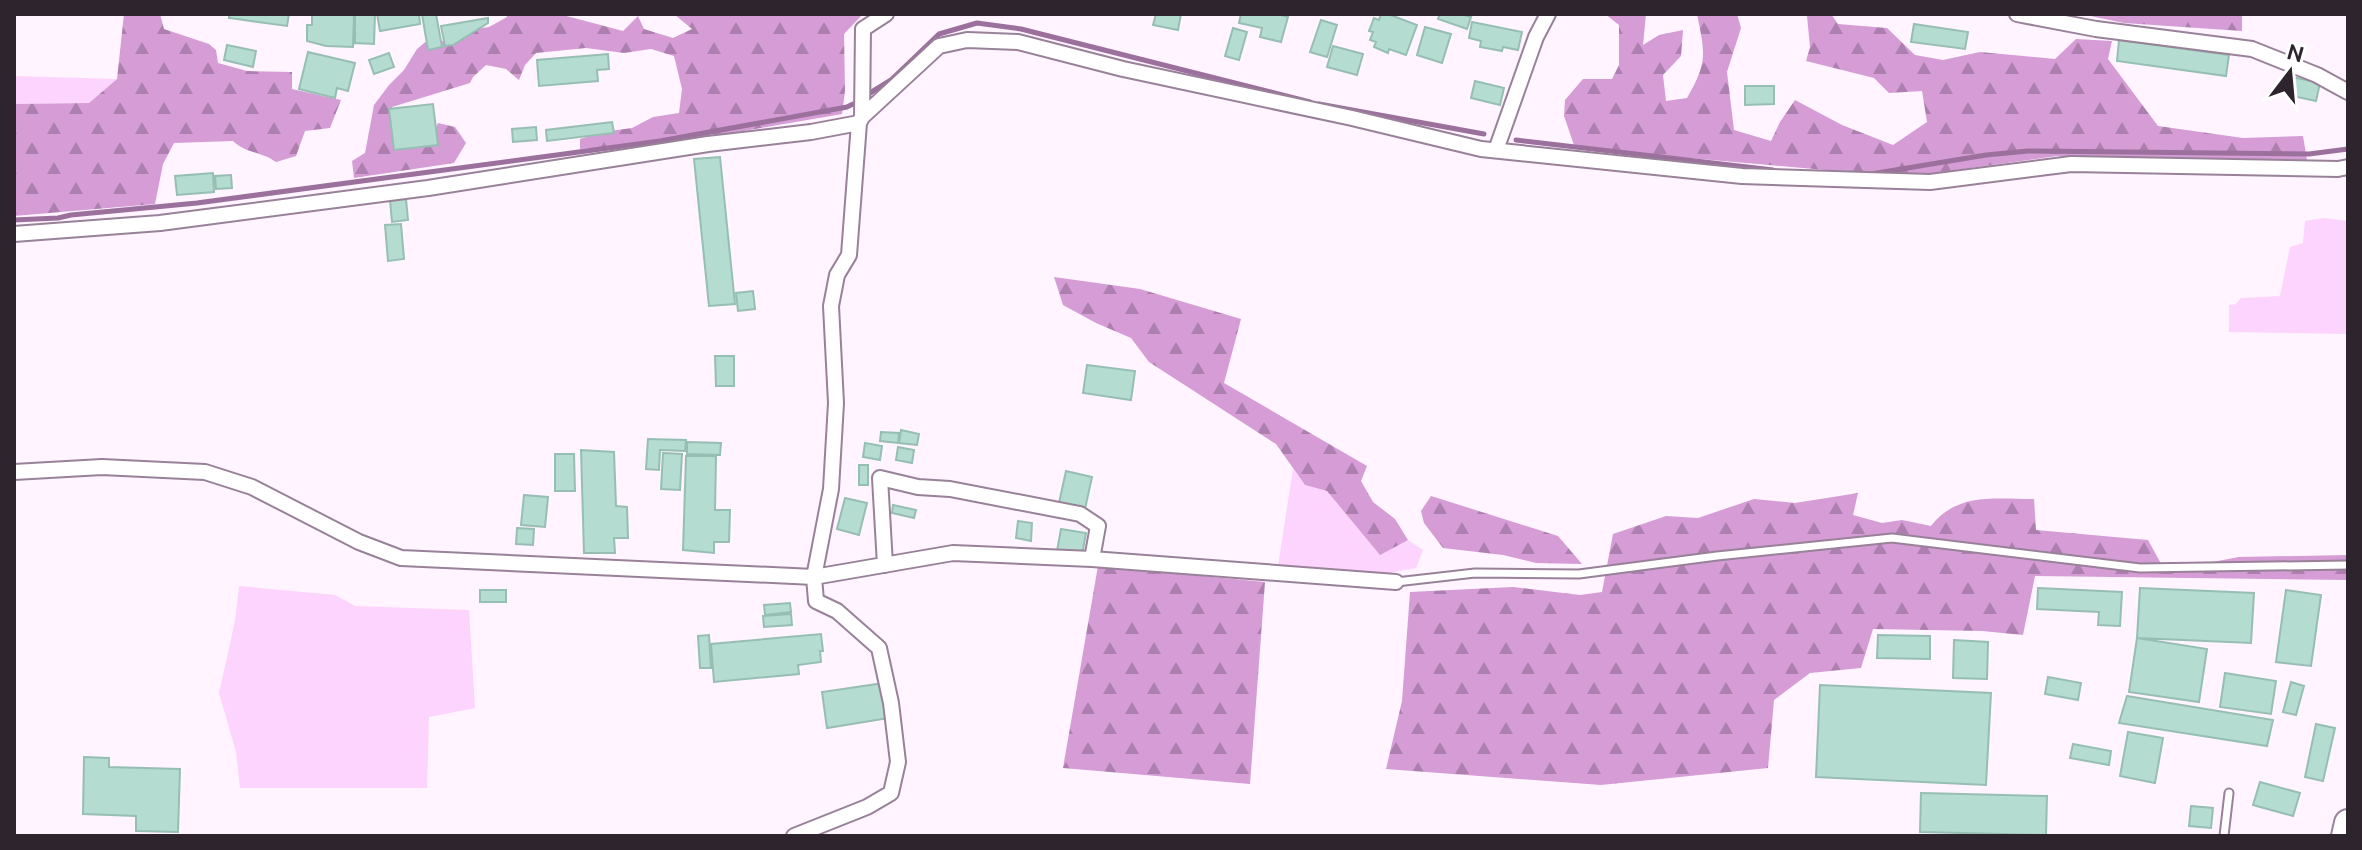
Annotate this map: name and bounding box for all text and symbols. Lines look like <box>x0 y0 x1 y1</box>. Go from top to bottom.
north arrow <box>2250 32 2330 112</box>
text: N <box>2284 38 2307 67</box>

